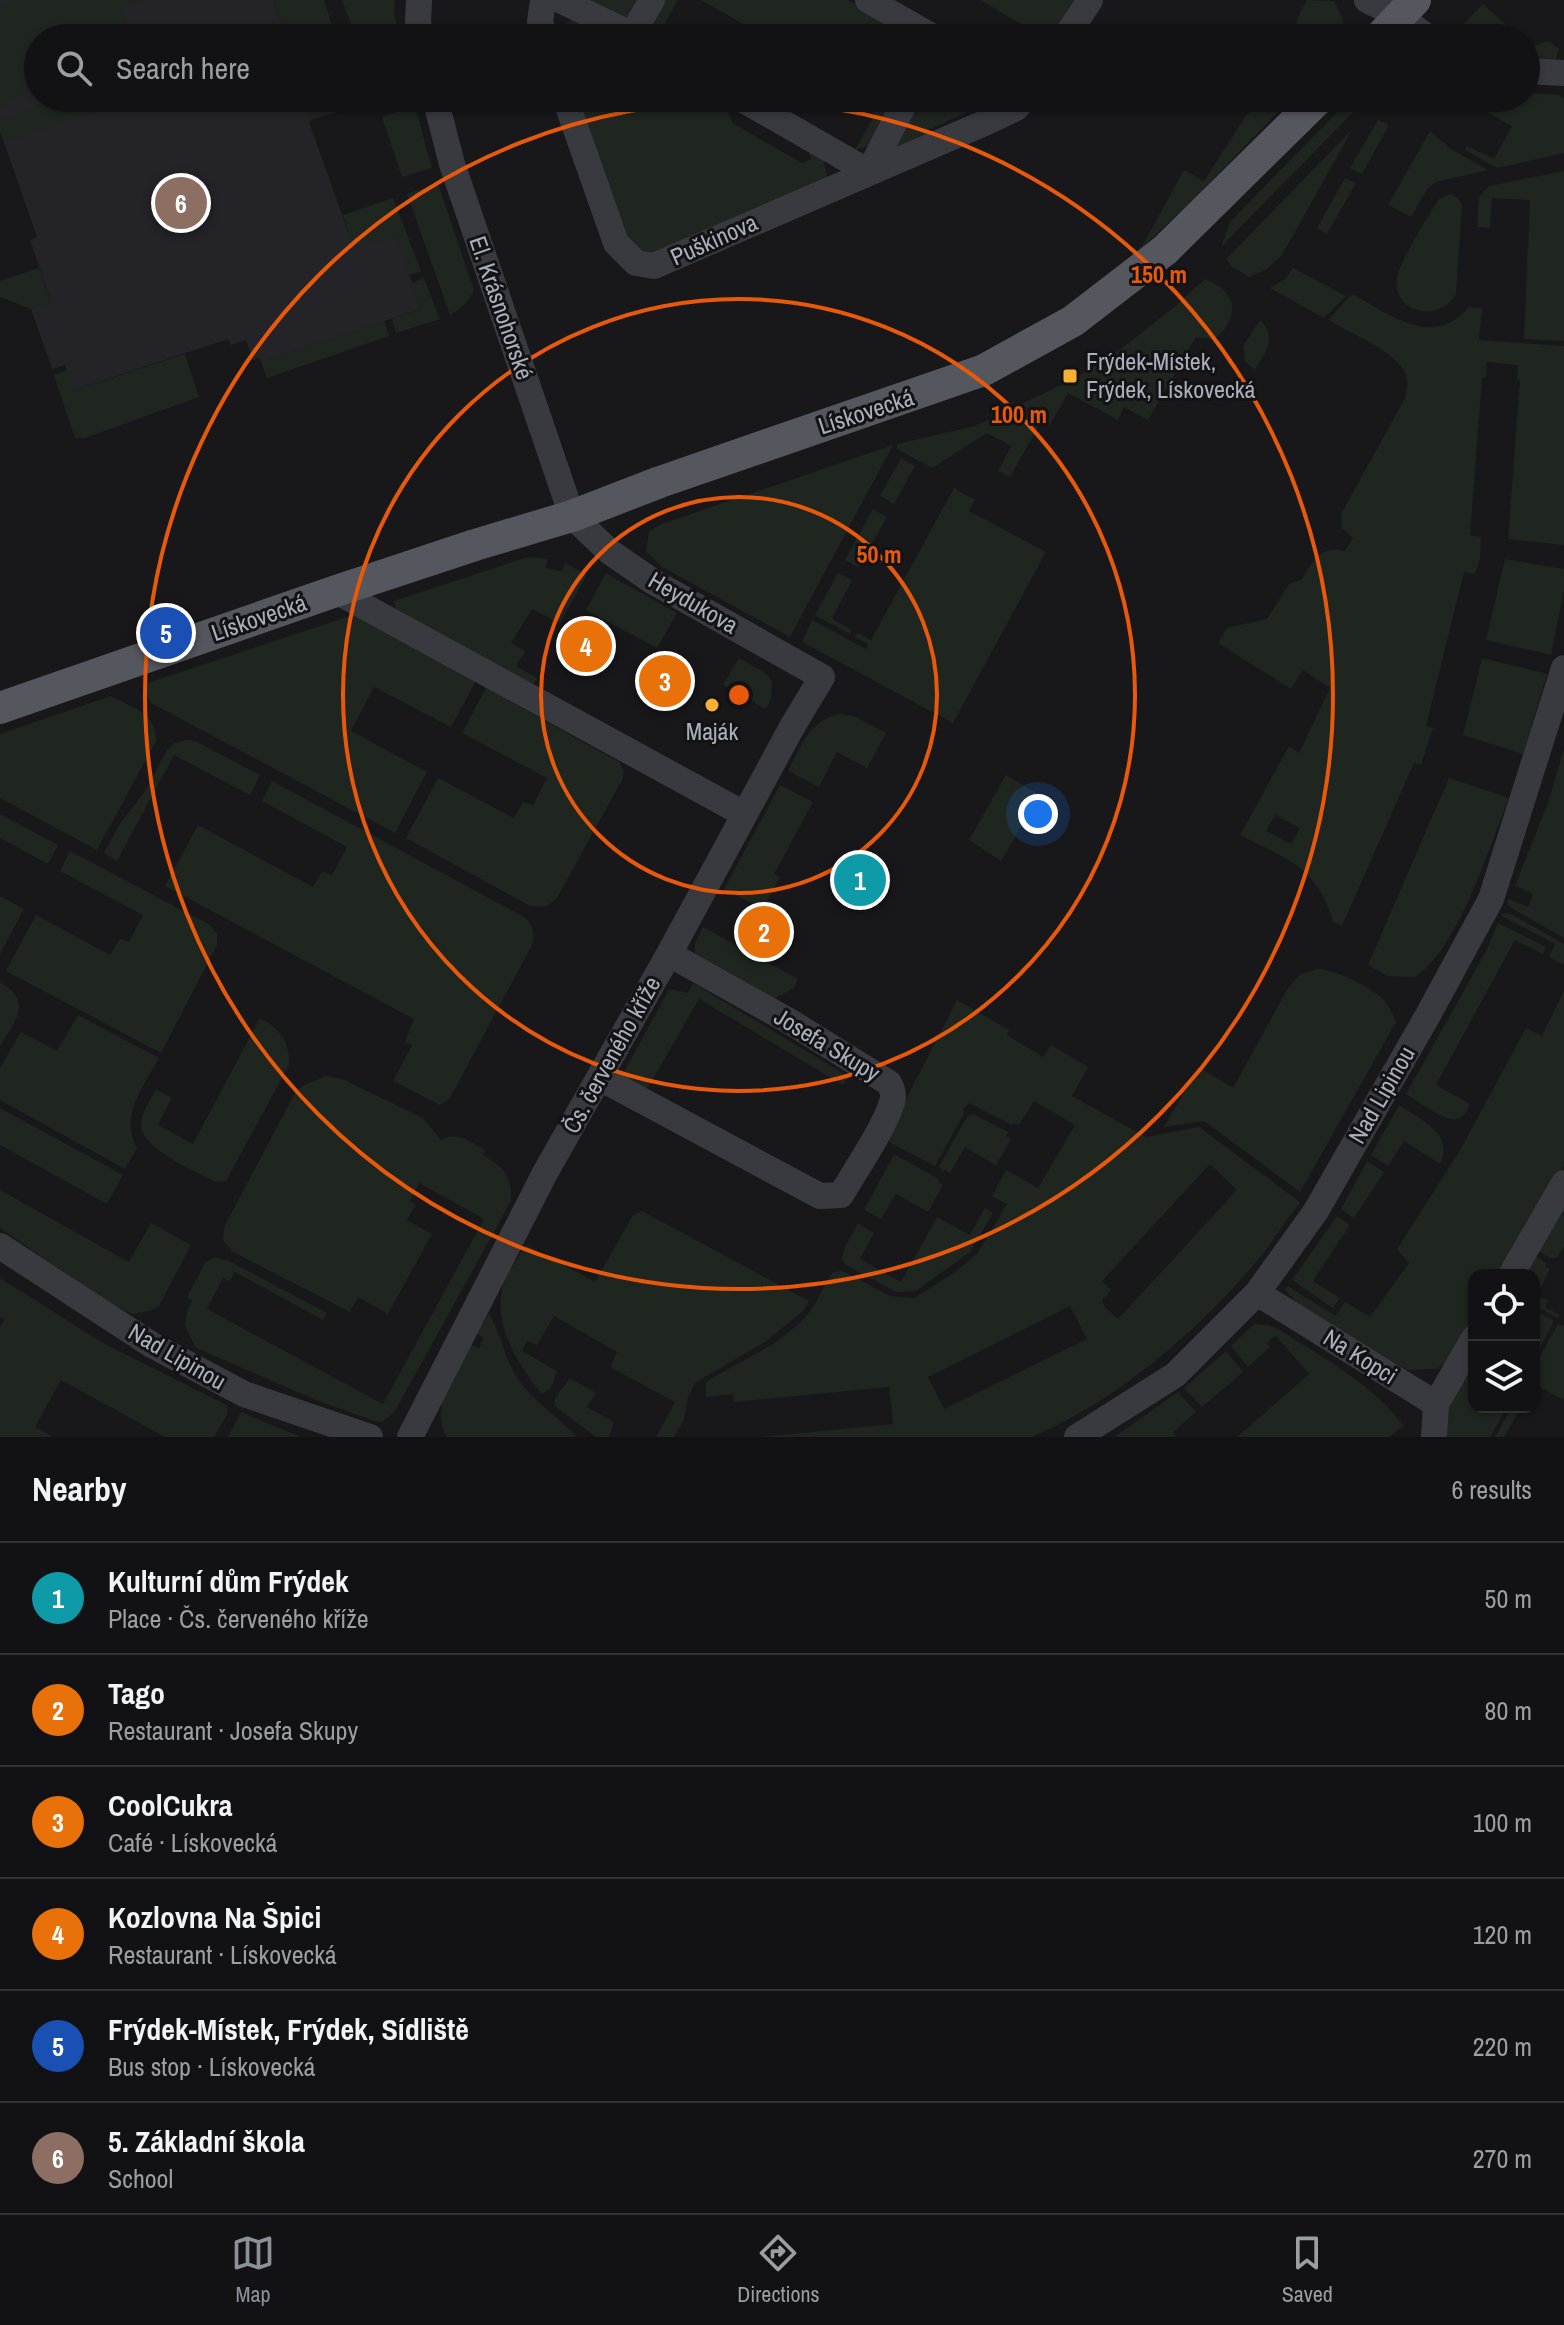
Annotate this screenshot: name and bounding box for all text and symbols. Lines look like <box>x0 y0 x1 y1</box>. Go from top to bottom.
search box <box>24 24 1540 112</box>
icon: search <box>52 46 96 90</box>
text: Search here <box>116 48 250 88</box>
pin: 6 <box>155 173 207 233</box>
street label: Puškinova <box>665 206 762 272</box>
street label: El. Krásnohorské <box>462 232 541 384</box>
text: 150 m <box>1131 258 1187 290</box>
place label: Frýdek-Místek, Frýdek, Lískovecká <box>1086 345 1256 405</box>
marker: Frýdek-Místek, Frýdek, Lískovecká <box>1061 367 1079 385</box>
street label: Lískovecká <box>814 381 918 441</box>
text: 100 m <box>991 398 1047 430</box>
text: 50 m <box>857 538 901 570</box>
street label: Heydukova <box>643 564 744 641</box>
street label: Lískovecká <box>207 586 310 648</box>
pin: 5 <box>140 603 192 663</box>
pin: 4 <box>560 616 612 676</box>
pin: 3 <box>639 651 691 711</box>
centre of rings <box>725 681 753 709</box>
marker: Maják <box>703 696 721 714</box>
place label: Maják <box>686 715 738 747</box>
your location <box>1018 794 1058 834</box>
pin: 1 <box>834 850 886 910</box>
pin: 2 <box>738 902 790 962</box>
street label: Čs. červeného kříže <box>555 970 668 1139</box>
street label: Josefa Skupy <box>769 1000 887 1088</box>
street label: Nad Lipinou <box>1340 1040 1422 1149</box>
map controls <box>1468 1269 1540 1413</box>
button: locate <box>1468 1269 1540 1341</box>
street label: Nad Lipinou <box>123 1315 232 1397</box>
street label: Na Kopci <box>1318 1321 1403 1391</box>
button: layers <box>1468 1341 1540 1413</box>
text: Nearby <box>32 1466 127 1512</box>
text: 6 results <box>1451 1472 1532 1507</box>
text: Kulturní dům Frýdek <box>108 1561 349 1601</box>
text: 1 <box>52 1581 64 1616</box>
text: 50 m <box>1485 1581 1532 1616</box>
text: Place · Čs. červeného kříže <box>108 1601 369 1636</box>
text: Tago <box>108 1673 165 1713</box>
text: 2 <box>52 1693 64 1728</box>
text: 80 m <box>1485 1693 1532 1728</box>
text: Restaurant · Josefa Skupy <box>108 1713 358 1748</box>
text: CoolCukra <box>108 1785 232 1825</box>
text: 3 <box>52 1805 64 1840</box>
text: 100 m <box>1473 1805 1532 1840</box>
text: Café · Lískovecká <box>108 1825 277 1860</box>
text: Kozlovna Na Špici <box>108 1897 321 1937</box>
text: 4 <box>52 1917 64 1952</box>
text: 120 m <box>1473 1917 1532 1952</box>
text: Restaurant · Lískovecká <box>108 1937 337 1972</box>
text: Frýdek-Místek, Frýdek, Sídliště <box>108 2009 469 2049</box>
text: 5 <box>52 2029 64 2064</box>
text: 220 m <box>1473 2029 1532 2064</box>
text: Bus stop · Lískovecká <box>108 2049 315 2084</box>
text: 5. Základní škola <box>108 2121 305 2161</box>
text: 6 <box>52 2141 64 2176</box>
text: 270 m <box>1473 2141 1532 2176</box>
text: School <box>108 2161 173 2196</box>
tab: Map <box>231 2231 275 2309</box>
tab: Directions <box>737 2231 820 2309</box>
tab: Saved <box>1282 2231 1333 2309</box>

